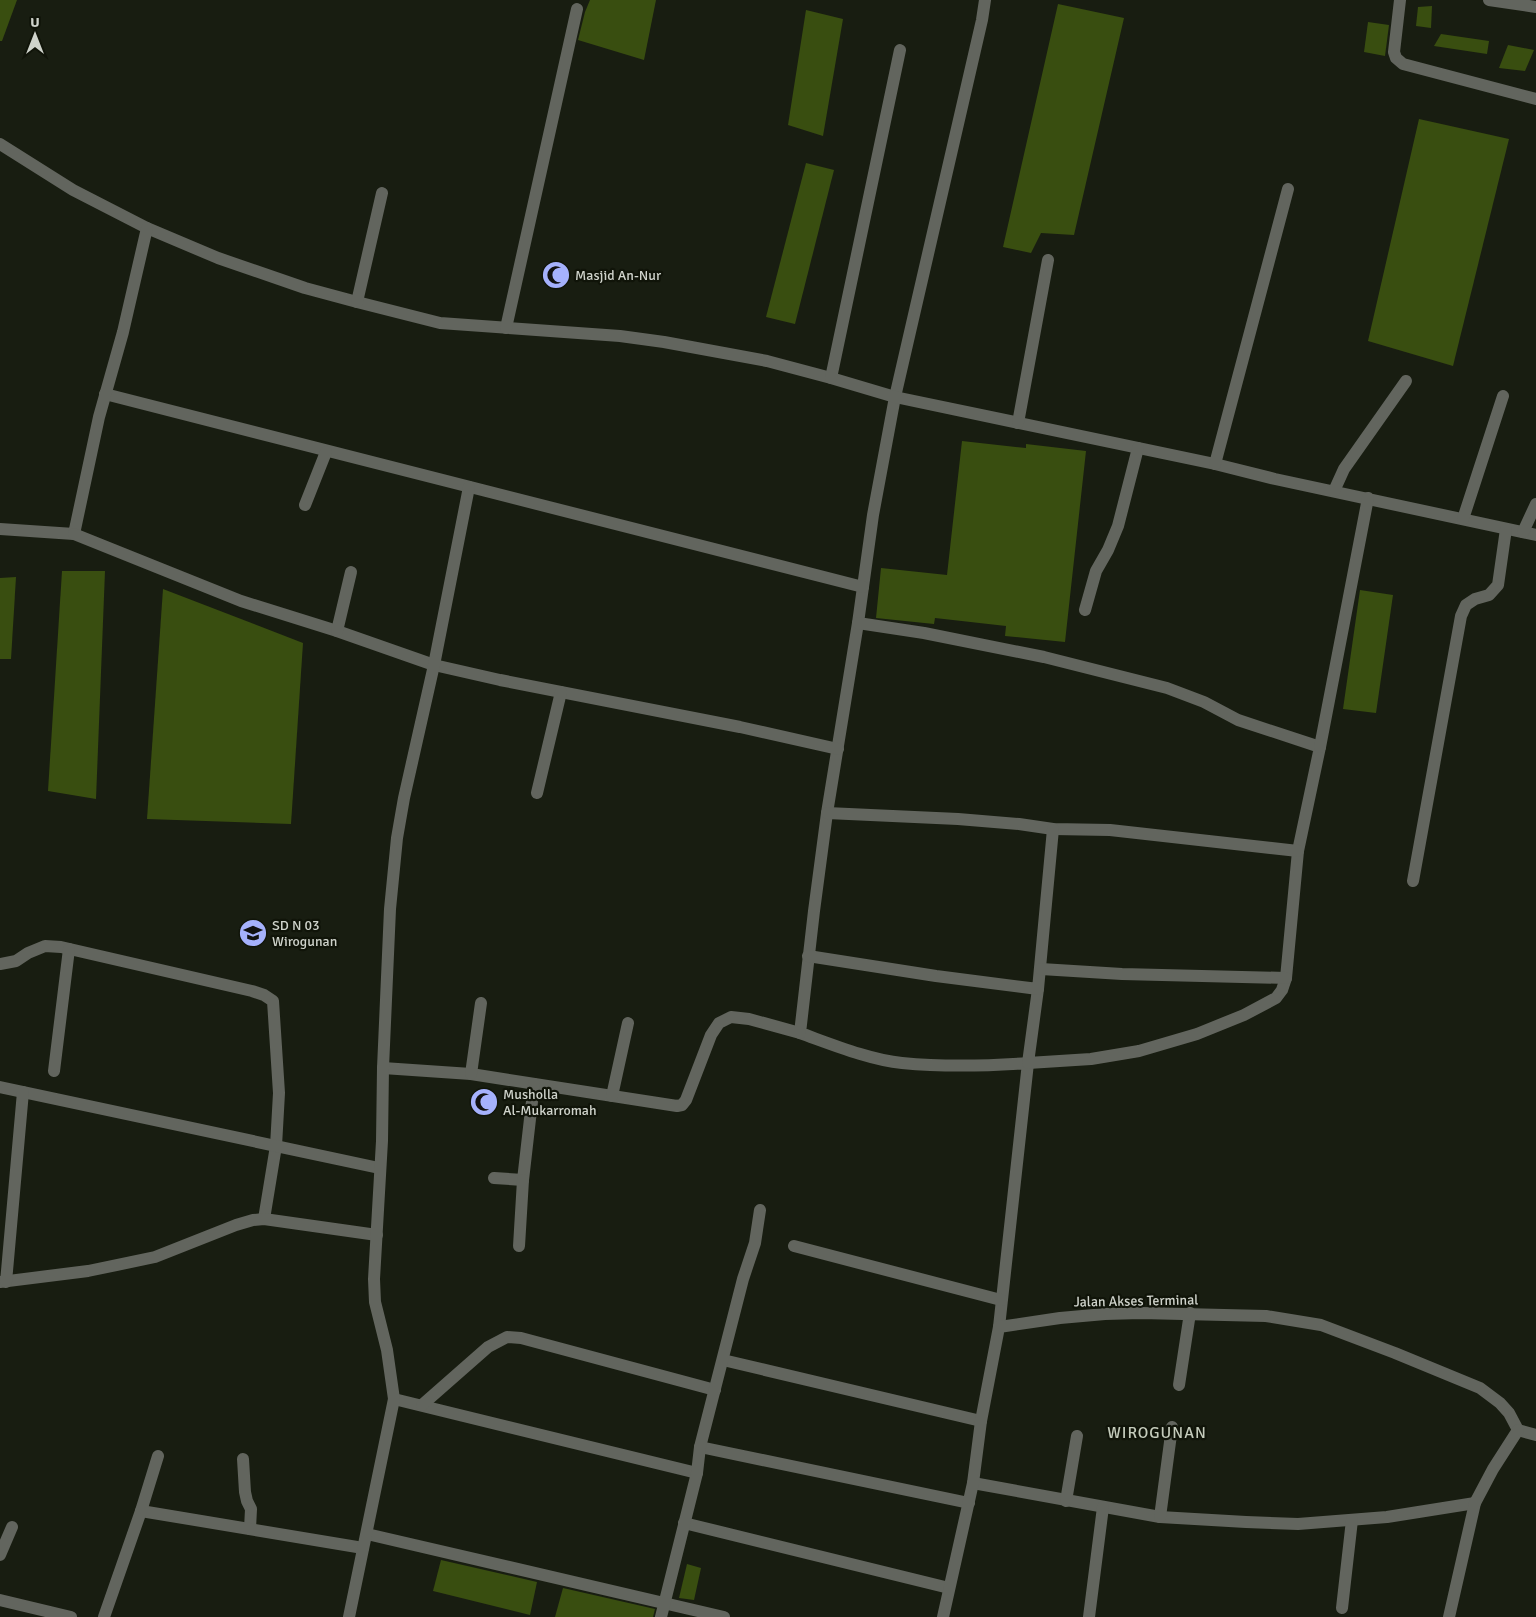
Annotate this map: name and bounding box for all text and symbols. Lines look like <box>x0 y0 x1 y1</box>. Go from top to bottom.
north arrow <box>10 10 60 60</box>
text: U <box>30 14 40 31</box>
mosque icon: Masjid An-Nur <box>541 260 571 290</box>
place label: Masjid An-Nur <box>575 267 662 284</box>
place label: SD N 03 Wirogunan <box>272 917 337 950</box>
school or university icon: SD N 03 Wirogunan <box>238 918 268 948</box>
place label: Musholla Al-Mukarromah <box>503 1086 597 1119</box>
mosque icon: Musholla Al-Mukarromah <box>469 1087 499 1117</box>
street label: Jalan Akses Terminal <box>1074 1291 1198 1311</box>
district label: WIROGUNAN <box>1107 1423 1207 1443</box>

